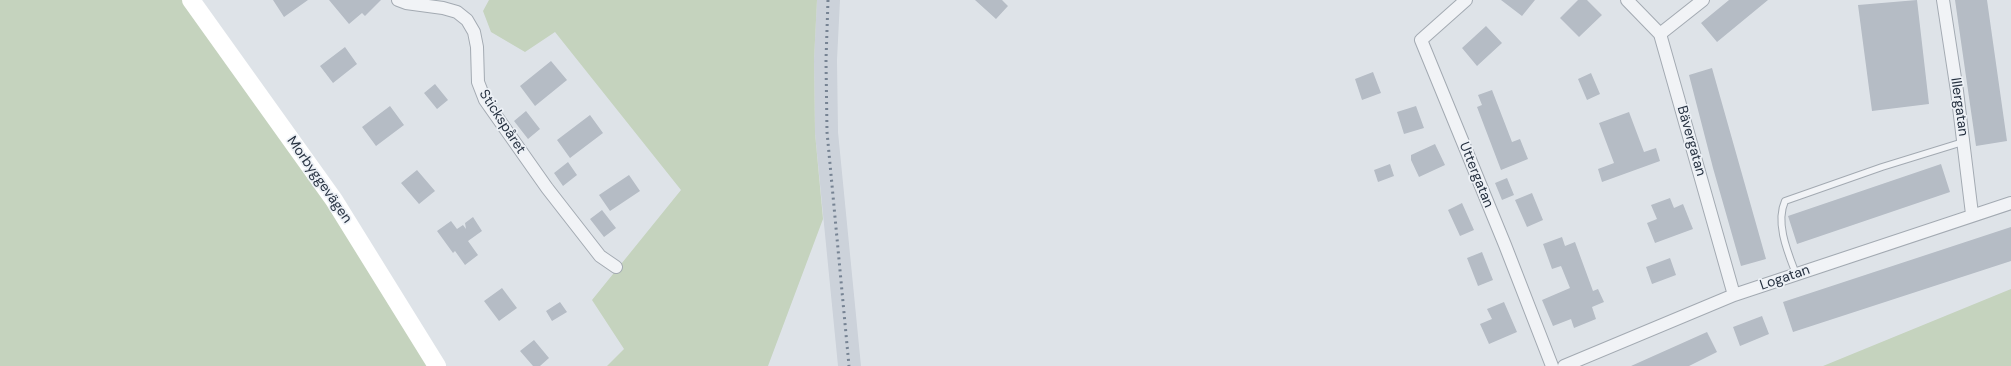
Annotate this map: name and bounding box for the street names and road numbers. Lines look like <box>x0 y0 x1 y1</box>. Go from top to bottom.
street label: Illergatan <box>1947 77 1971 137</box>
street label: Stickspåret <box>475 87 529 157</box>
street label: Bävergatan <box>1673 104 1709 178</box>
street label: Morbyggevägen <box>283 133 355 227</box>
street label: Uttergatan <box>1455 140 1497 210</box>
street label: Logatan <box>1758 262 1812 294</box>

